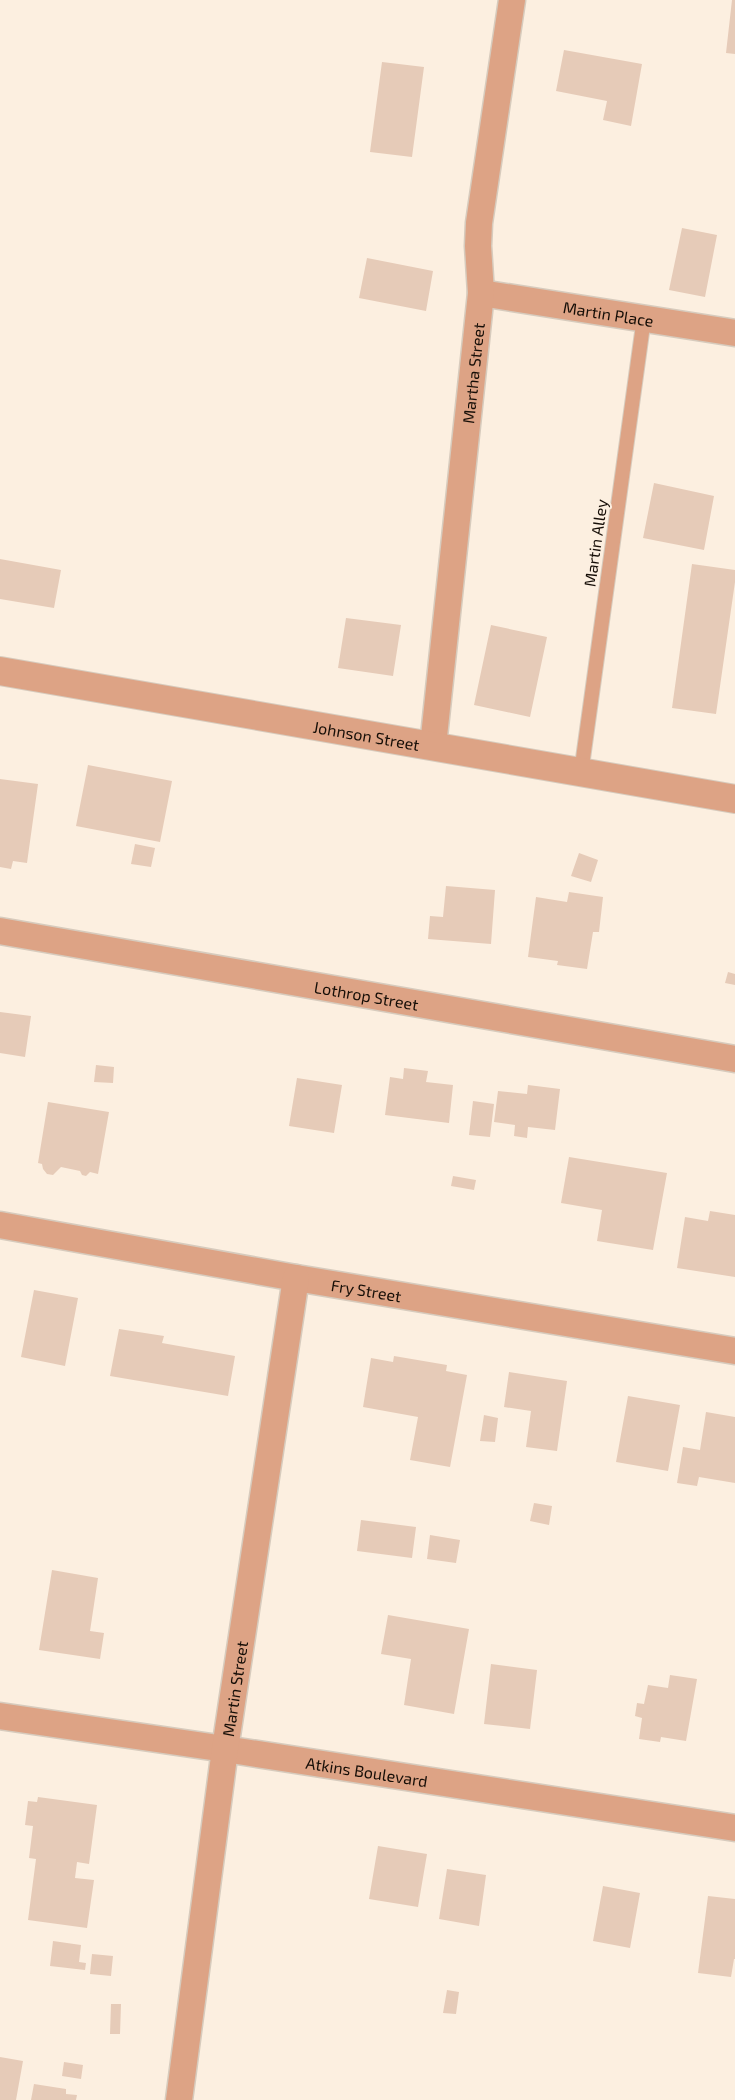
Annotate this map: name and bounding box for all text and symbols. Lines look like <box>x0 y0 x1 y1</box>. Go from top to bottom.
street label: Martin Place <box>562 297 655 330</box>
street label: Martha Street <box>458 322 487 425</box>
street label: Martin Alley <box>579 497 611 588</box>
street label: Johnson Street <box>312 716 421 753</box>
street label: Lothrop Street <box>313 976 420 1013</box>
street label: Fry Street <box>330 1274 403 1305</box>
street label: Martin Street <box>217 1639 251 1738</box>
street label: Atkins Boulevard <box>305 1752 429 1790</box>

